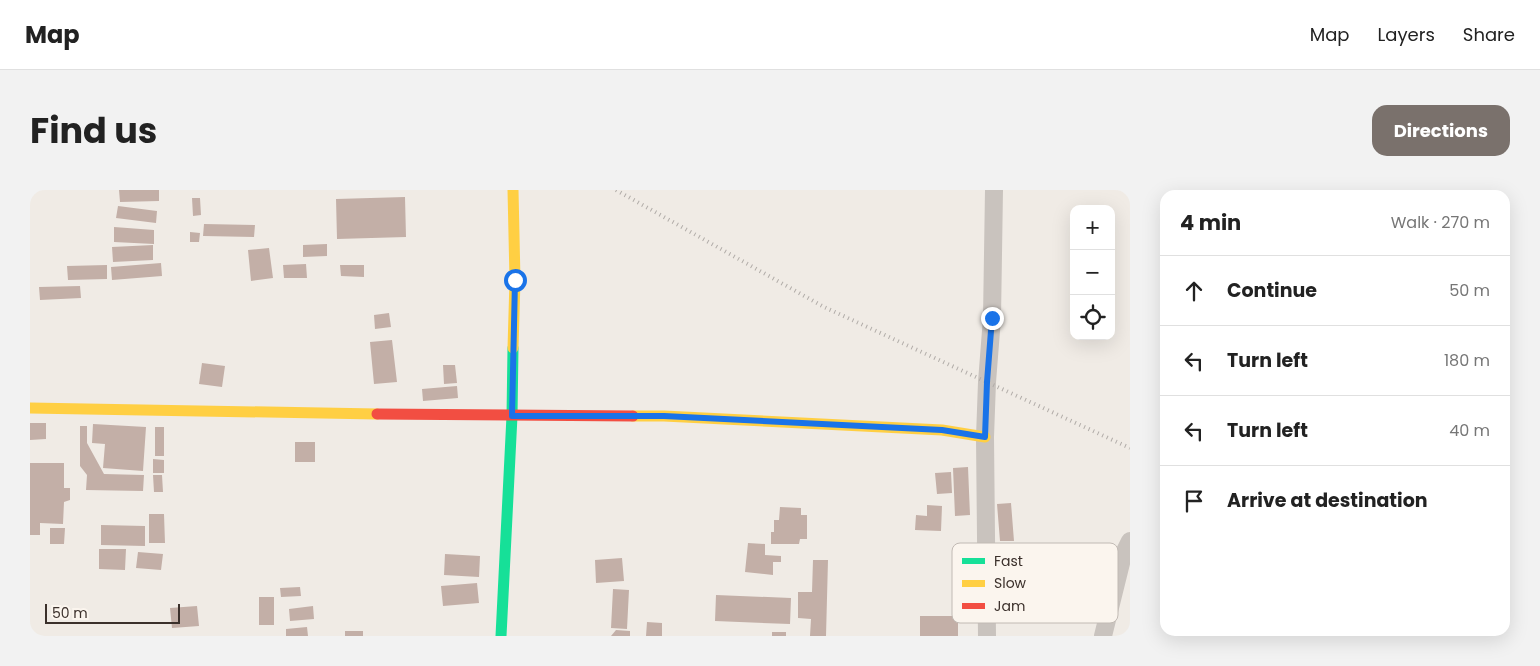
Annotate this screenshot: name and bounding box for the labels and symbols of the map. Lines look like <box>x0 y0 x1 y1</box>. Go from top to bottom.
route start <box>504 269 527 292</box>
route end <box>981 307 1004 330</box>
legend <box>952 543 1118 623</box>
text: Fast <box>994 551 1023 571</box>
text: Slow <box>994 573 1027 593</box>
text: Jam <box>994 596 1025 616</box>
scale bar <box>45 601 180 624</box>

